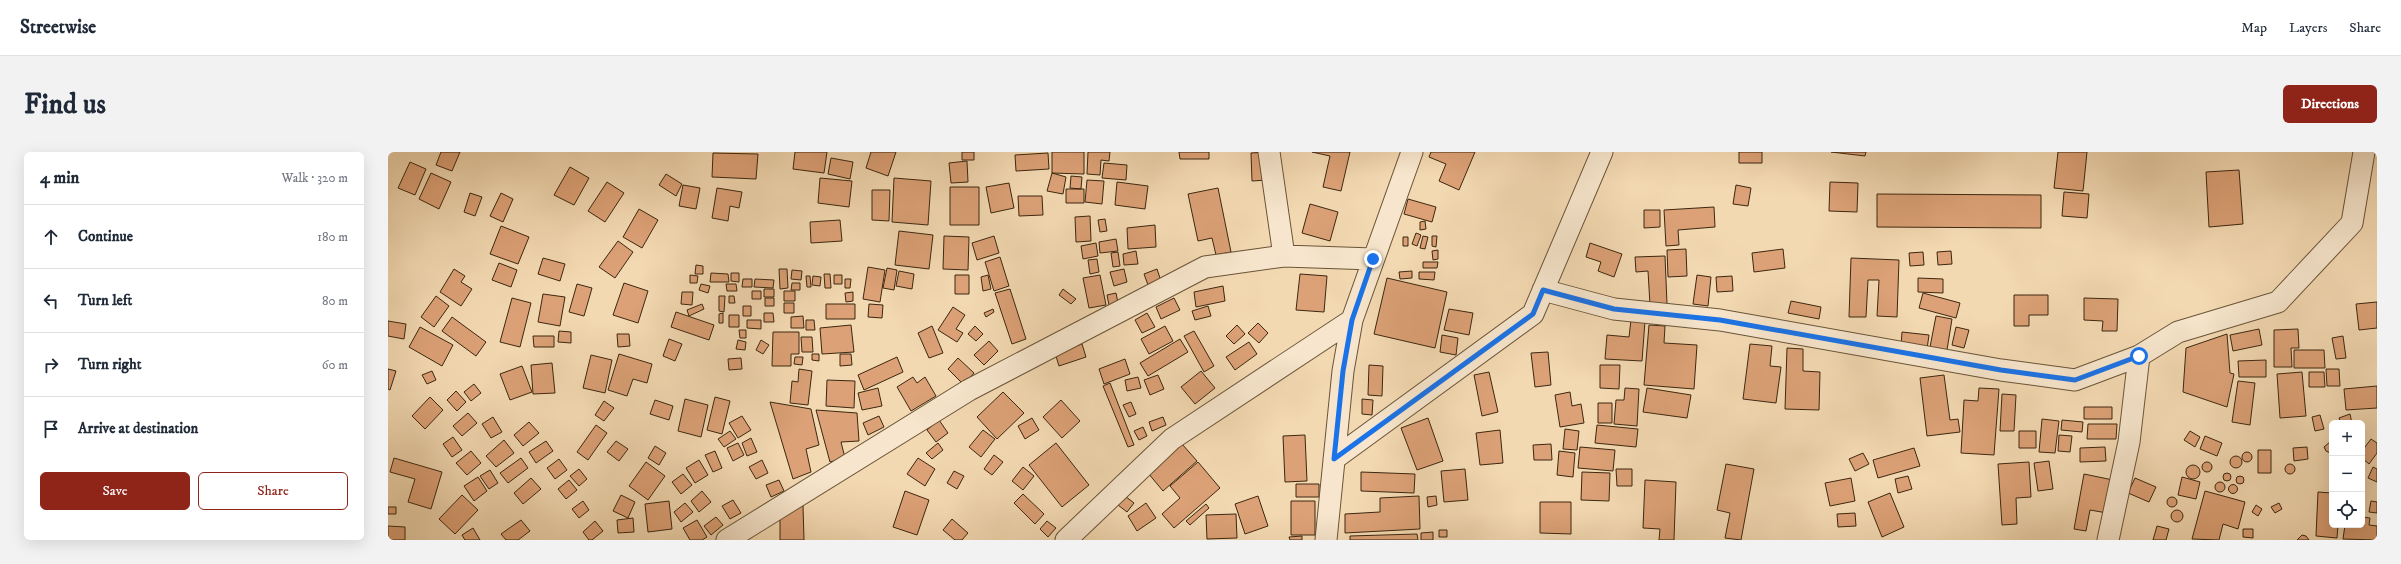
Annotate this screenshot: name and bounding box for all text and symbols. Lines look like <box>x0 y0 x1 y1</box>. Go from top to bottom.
text: Streetwise <box>20 16 96 39</box>
text: Map <box>2241 19 2267 37</box>
text: Layers <box>2289 19 2327 37</box>
text: Share <box>2349 19 2381 37</box>
button: Directions <box>2283 85 2377 123</box>
text: Find us <box>24 87 106 122</box>
text: 4 min <box>40 167 79 189</box>
text: Walk · 320 m <box>282 170 348 186</box>
icon: ahead <box>40 226 62 248</box>
text: Continue <box>78 227 133 246</box>
text: 180 m <box>317 229 348 245</box>
route end <box>1364 250 1382 268</box>
icon: left <box>40 290 62 312</box>
text: Turn left <box>78 291 132 310</box>
text: 80 m <box>322 293 348 309</box>
route start <box>2130 347 2148 365</box>
icon: right <box>40 354 62 376</box>
text: Turn right <box>78 355 141 374</box>
text: 60 m <box>322 357 348 373</box>
icon: arrive <box>40 418 62 440</box>
text: Arrive at destination <box>78 419 198 438</box>
map controls <box>2329 420 2365 528</box>
button: + <box>2329 420 2365 456</box>
button: − <box>2329 456 2365 492</box>
button: Save <box>40 472 190 510</box>
button: Share <box>198 472 348 510</box>
button: locate <box>2329 492 2365 528</box>

